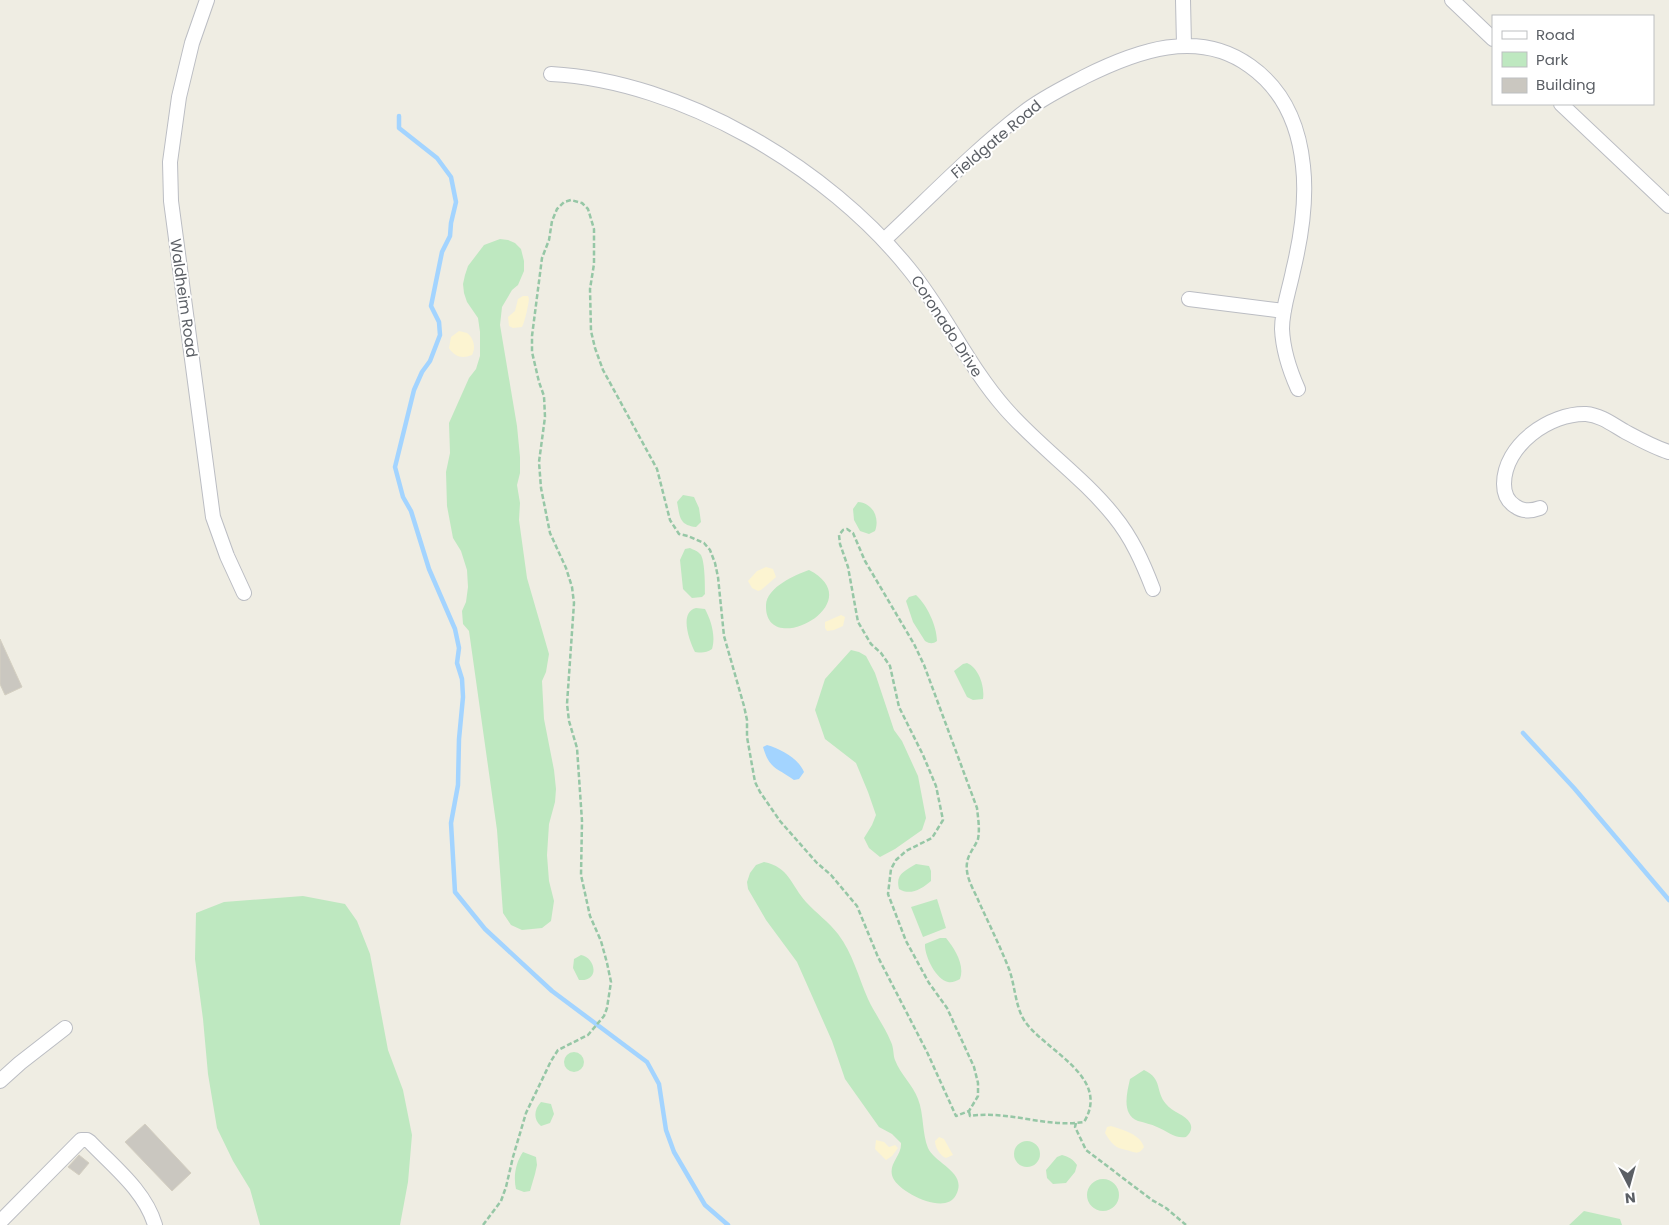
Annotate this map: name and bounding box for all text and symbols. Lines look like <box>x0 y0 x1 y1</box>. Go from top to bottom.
legend <box>1492 15 1654 105</box>
text: Road <box>1536 24 1575 45</box>
text: Park <box>1536 49 1568 70</box>
text: Building <box>1536 74 1596 95</box>
street label: Fieldgate Road <box>946 95 1046 183</box>
street label: Waldheim Road <box>165 237 203 359</box>
street label: Coronado Drive <box>906 271 988 381</box>
north arrow <box>1604 1160 1654 1210</box>
text: N <box>1624 1187 1637 1208</box>

